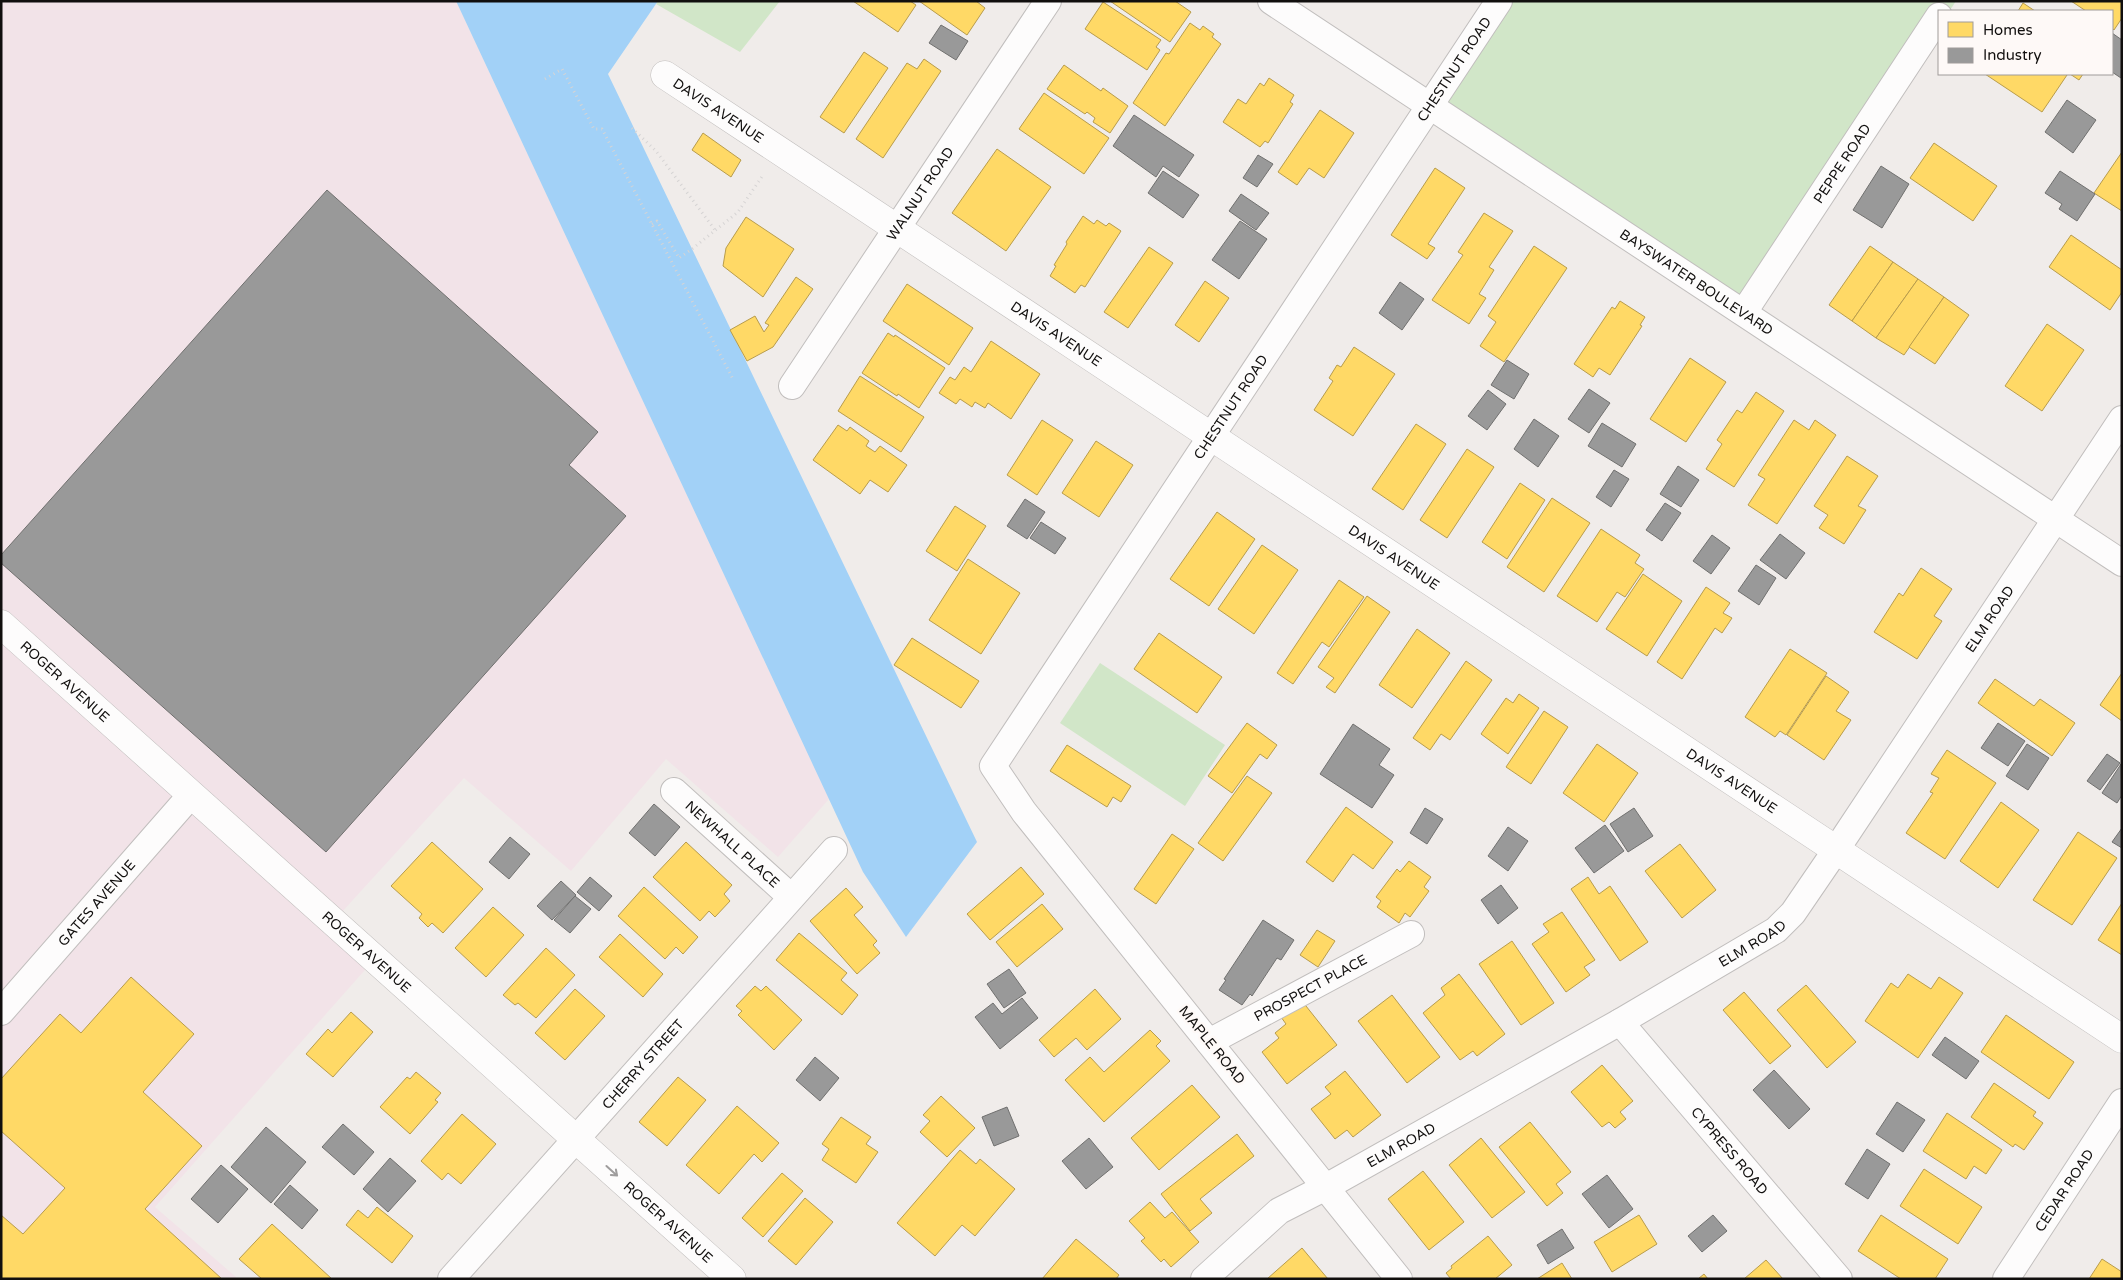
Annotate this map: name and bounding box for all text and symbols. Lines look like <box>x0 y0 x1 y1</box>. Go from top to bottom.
legend <box>1938 10 2113 75</box>
street label: CHESTNUT ROAD <box>1413 13 1495 125</box>
text: Homes <box>1983 21 2033 39</box>
text: Industry <box>1983 46 2042 64</box>
street label: DAVIS AVENUE <box>670 74 767 147</box>
street label: PEPPE ROAD <box>1810 120 1874 206</box>
street label: WALNUT ROAD <box>883 144 957 244</box>
street label: BAYSWATER BOULEVARD <box>1617 225 1777 339</box>
street label: DAVIS AVENUE <box>1007 298 1105 370</box>
street label: CHESTNUT ROAD <box>1190 351 1271 462</box>
street label: DAVIS AVENUE <box>1345 521 1443 593</box>
street label: ELM ROAD <box>1961 582 2018 655</box>
street label: ROGER AVENUE <box>17 637 113 726</box>
street label: DAVIS AVENUE <box>1683 745 1780 817</box>
street label: NEWHALL PLACE <box>682 797 783 891</box>
street label: GATES AVENUE <box>54 856 139 950</box>
street label: ROGER AVENUE <box>319 907 415 996</box>
street label: ELM ROAD <box>1715 916 1790 971</box>
street label: PROSPECT PLACE <box>1251 951 1370 1025</box>
street label: MAPLE ROAD <box>1175 1002 1249 1088</box>
street label: CHERRY STREET <box>598 1015 688 1113</box>
street label: CYPRESS ROAD <box>1687 1103 1772 1198</box>
street label: ELM ROAD <box>1364 1119 1438 1171</box>
street label: CEDAR ROAD <box>2031 1146 2097 1235</box>
one-way arrow <box>605 1165 618 1177</box>
street label: ROGER AVENUE <box>620 1178 716 1266</box>

